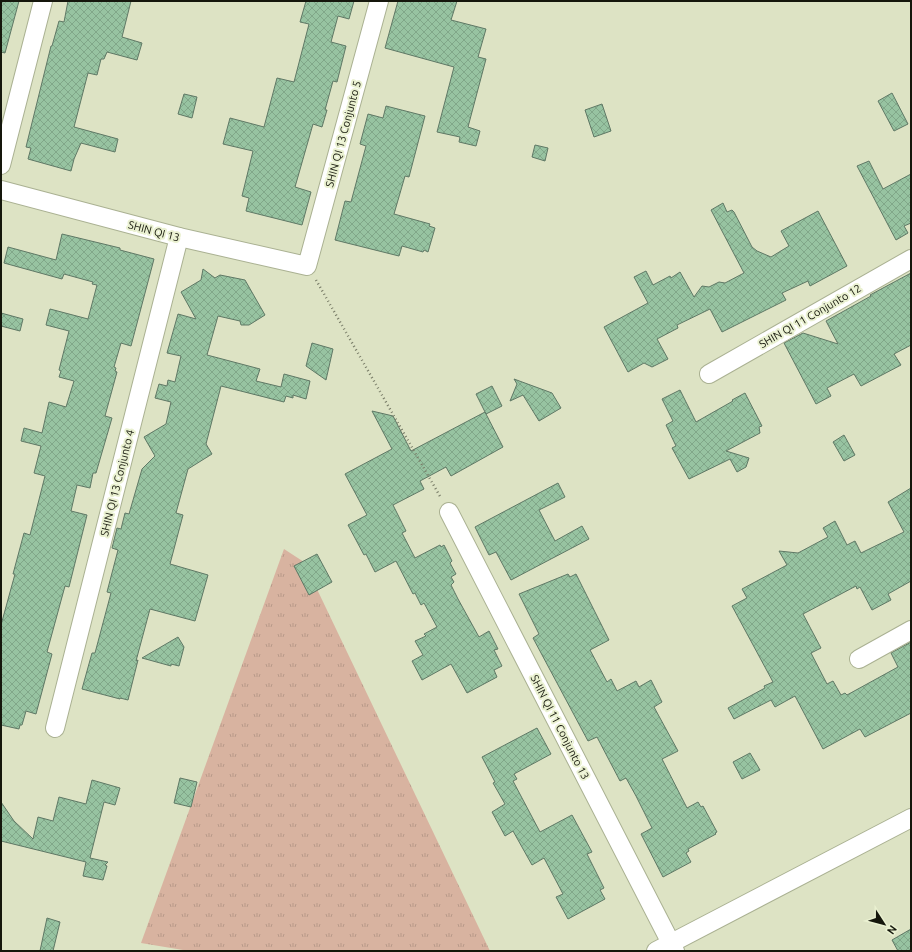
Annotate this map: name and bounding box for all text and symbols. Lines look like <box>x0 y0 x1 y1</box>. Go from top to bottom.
street label: SHIN QI 13 Conjunto 5 <box>323 80 363 188</box>
street label: SHIN QI 13 <box>127 218 181 244</box>
street label: SHIN QI 11 Conjunto 12 <box>757 282 863 350</box>
street label: SHIN QI 13 Conjunto 4 <box>98 428 136 538</box>
street label: SHIN QI 11 Conjunto 13 <box>528 673 592 781</box>
north arrow <box>864 904 904 944</box>
text: N <box>885 923 899 937</box>

